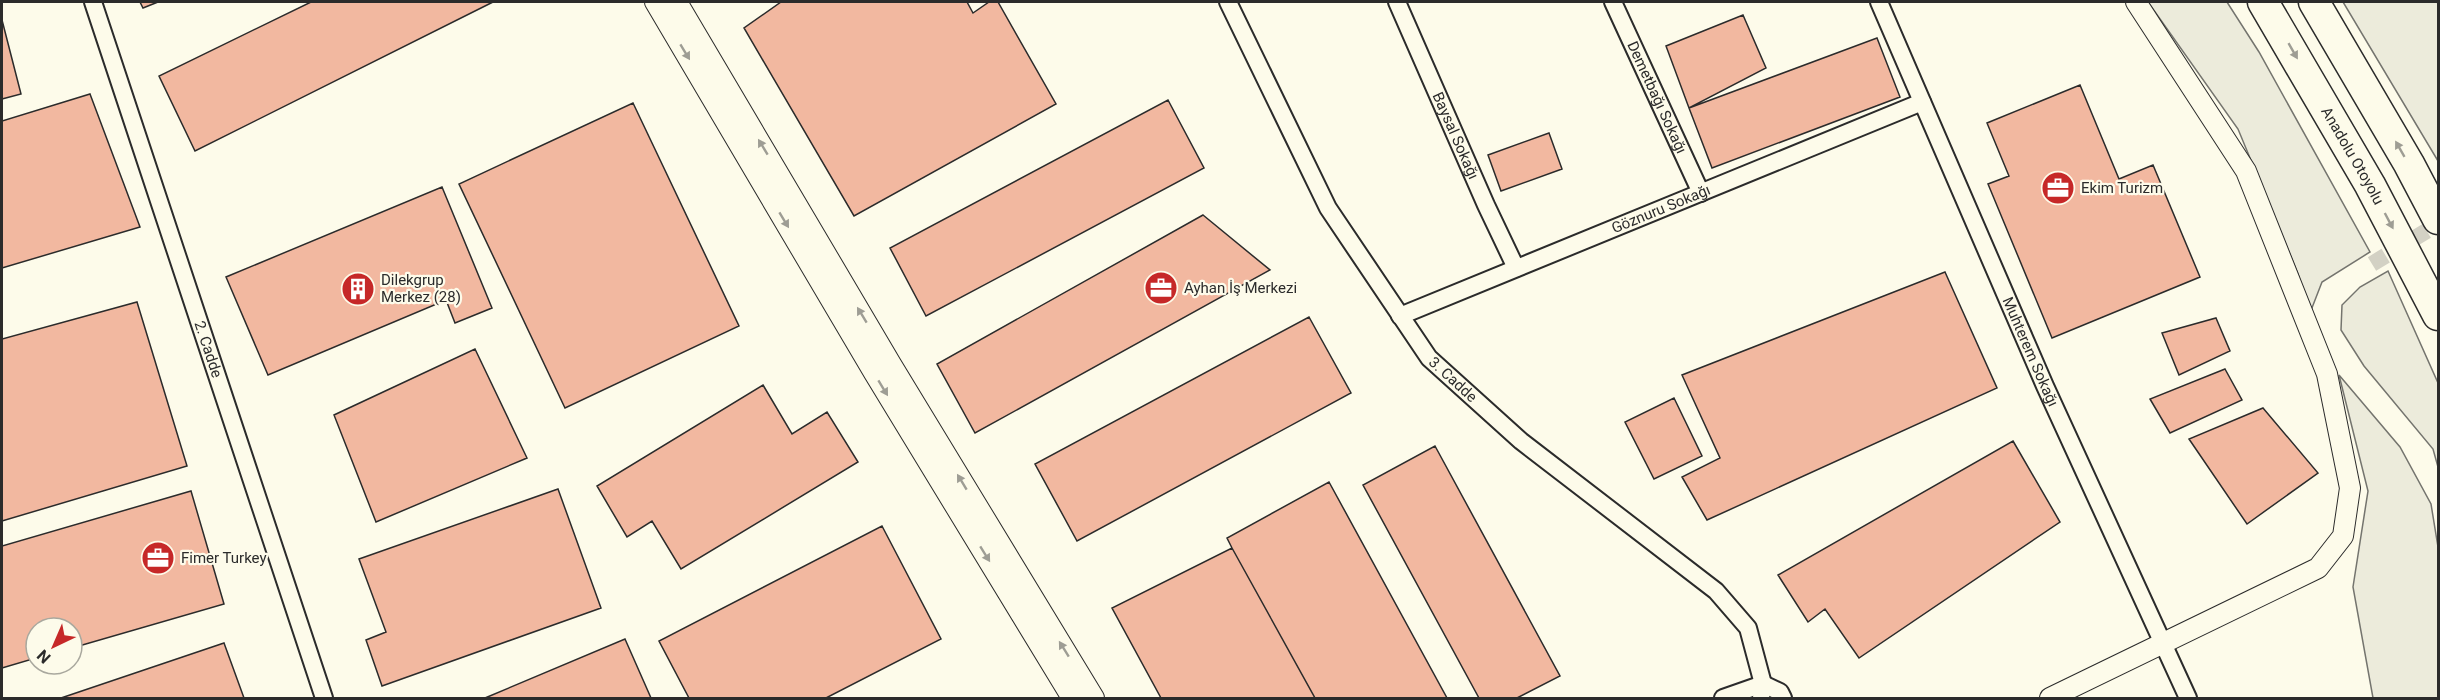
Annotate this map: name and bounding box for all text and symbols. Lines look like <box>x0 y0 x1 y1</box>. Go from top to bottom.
street label: Demetbağı Sokağı <box>1623 38 1691 156</box>
one-way arrow <box>2288 43 2298 60</box>
one-way arrow <box>679 44 690 60</box>
street label: Baysal Sokağı <box>1429 89 1483 182</box>
street label: Anadolu Otoyolu <box>2317 104 2388 208</box>
one-way arrow <box>757 139 768 155</box>
one-way arrow <box>2395 141 2406 157</box>
office icon: Ekim Turizm <box>2040 170 2076 206</box>
place label: Ekim Turizm <box>2081 179 2163 197</box>
street label: Göznuru Sokağı <box>1609 181 1713 237</box>
one-way arrow <box>778 212 789 228</box>
one-way arrow <box>2384 213 2394 230</box>
office icon: Ayhan İş Merkezi <box>1143 270 1179 306</box>
building icon: Dilekgrup Merkez (28) <box>340 271 376 307</box>
place label: Dilekgrup Merkez (28) <box>381 271 461 306</box>
place label: Ayhan İş Merkezi <box>1184 279 1297 297</box>
street label: Muhterem Sokağı <box>1999 294 2062 409</box>
one-way arrow <box>857 306 867 323</box>
street label: 2. Cadde <box>190 319 226 380</box>
street label: 3. Cadde <box>1425 353 1481 406</box>
one-way arrow <box>877 380 888 396</box>
one-way arrow <box>957 474 968 490</box>
office icon: Fimer Turkey <box>140 540 176 576</box>
one-way arrow <box>979 546 990 562</box>
place label: Fimer Turkey <box>181 549 267 567</box>
north arrow <box>24 616 84 676</box>
one-way arrow <box>1058 641 1069 657</box>
text: N <box>33 646 55 667</box>

